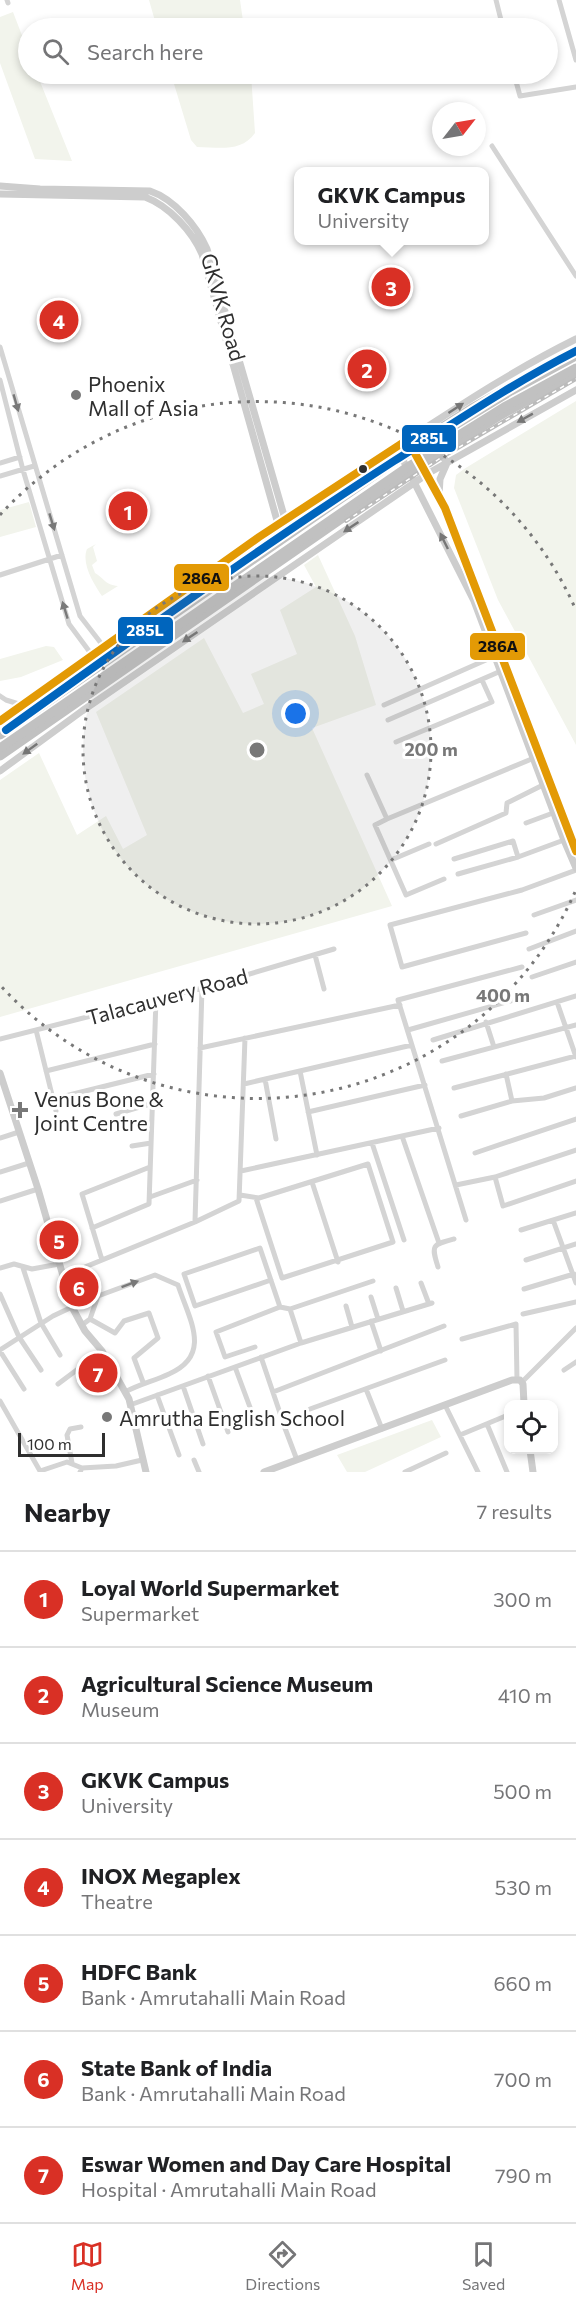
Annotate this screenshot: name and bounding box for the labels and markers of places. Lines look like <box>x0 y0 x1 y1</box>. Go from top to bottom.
pin: 3 <box>372 264 410 310</box>
pin: 4 <box>40 298 78 342</box>
pin: 2 <box>348 346 386 392</box>
place label: Phoenix Mall of Asia <box>88 371 199 420</box>
marker: Phoenix Mall of Asia <box>69 388 83 402</box>
unlabelled marker <box>357 463 369 475</box>
pin: 1 <box>108 488 148 534</box>
centre of rings <box>247 740 267 760</box>
place label: Venus Bone & Joint Centre <box>34 1086 165 1135</box>
marker: Venus Bone & Joint Centre <box>11 1101 29 1119</box>
pin: 5 <box>40 1218 78 1262</box>
pin: 6 <box>60 1264 98 1310</box>
pin: 7 <box>78 1350 118 1396</box>
place label: Amrutha English School <box>119 1405 345 1430</box>
marker: Amrutha English School <box>100 1410 114 1424</box>

